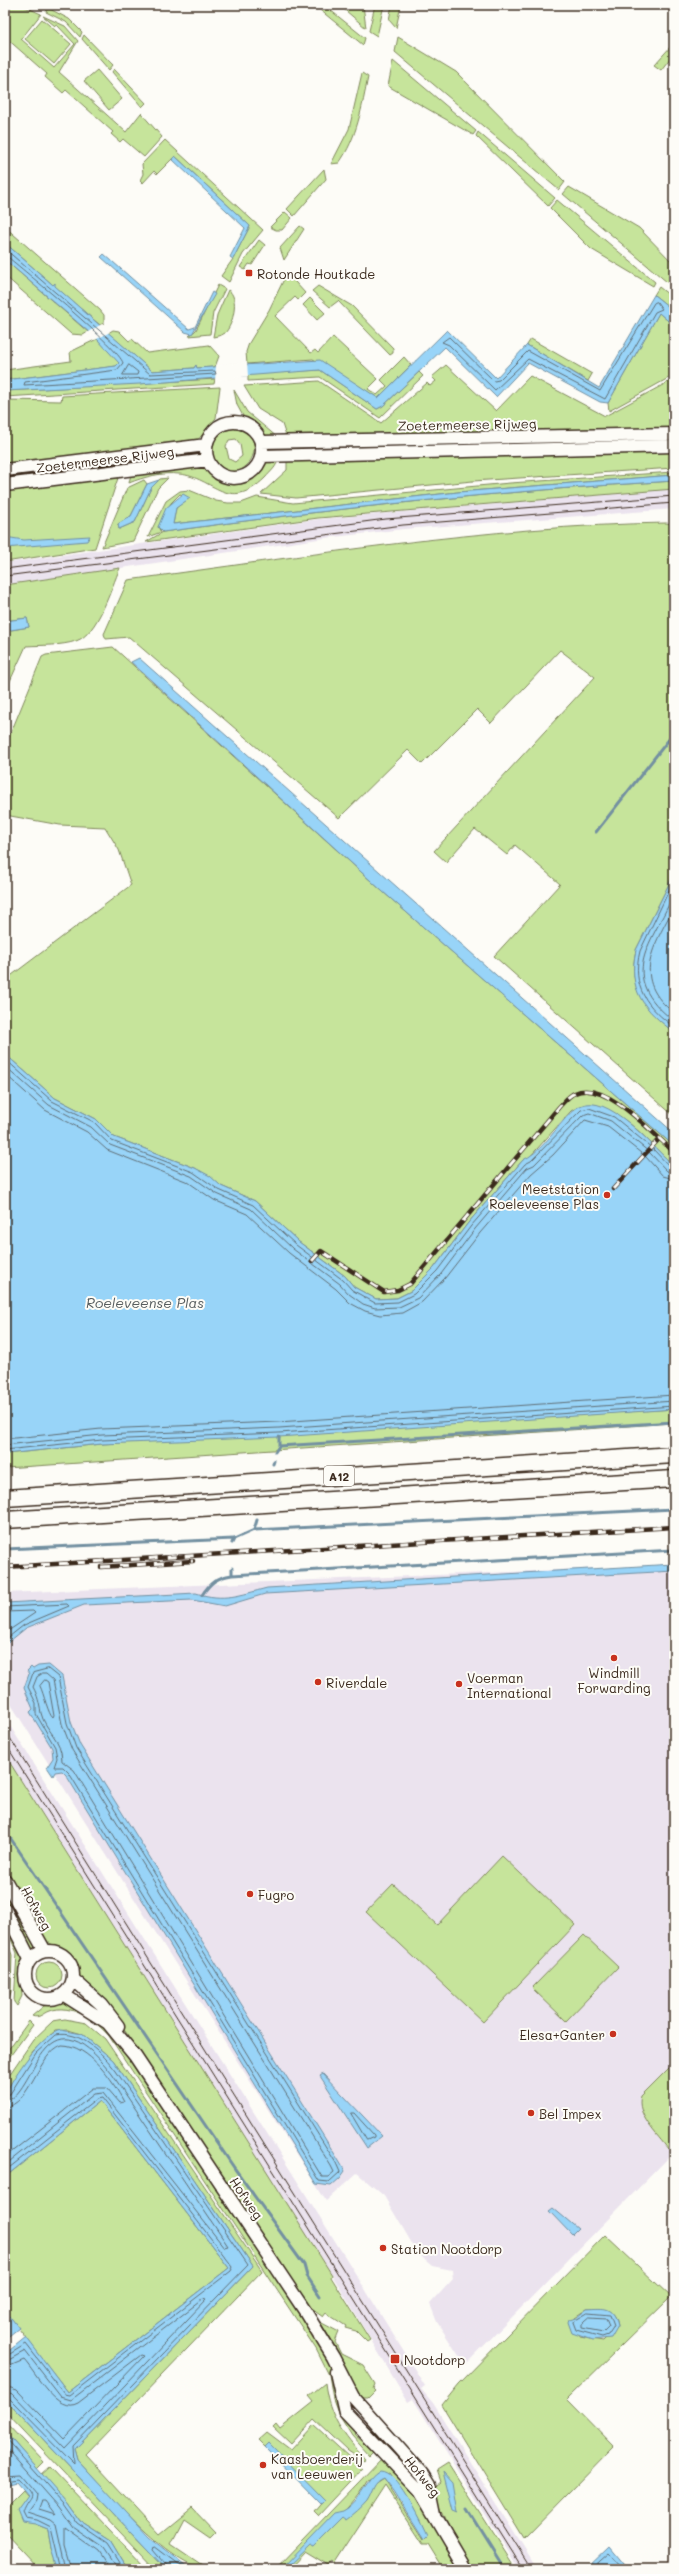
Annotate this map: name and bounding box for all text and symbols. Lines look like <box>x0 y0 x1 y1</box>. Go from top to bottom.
place label: Rotonde Houtkade <box>257 265 375 282</box>
marker: Rotonde Houtkade <box>244 268 254 278</box>
street label: Zoetermeerse Rijweg <box>398 414 536 434</box>
street label: Zoetermeerse Rijweg <box>35 442 175 476</box>
place label: Meetstation Roeleveense Plas <box>489 1180 599 1212</box>
marker: Meetstation Roeleveense Plas <box>602 1190 612 1200</box>
water label: Roeleveense Plas <box>86 1293 204 1312</box>
road number: A12 <box>324 1466 354 1486</box>
marker: Windmill Forwarding <box>609 1653 619 1663</box>
place label: Windmill Forwarding <box>577 1664 651 1696</box>
place label: Voerman International <box>467 1669 551 1701</box>
place label: Riverdale <box>326 1674 387 1691</box>
marker: Riverdale <box>313 1677 323 1687</box>
marker: Voerman International <box>454 1679 464 1689</box>
street label: Hofweg <box>18 1883 56 1933</box>
place label: Fugro <box>258 1886 294 1903</box>
marker: Fugro <box>245 1889 255 1899</box>
place label: Elesa+Ganter <box>520 2026 605 2043</box>
marker: Elesa+Ganter <box>608 2029 618 2039</box>
place label: Bel Impex <box>539 2105 602 2122</box>
marker: Bel Impex <box>526 2108 536 2118</box>
street label: Hofweg <box>227 2173 267 2223</box>
place label: Station Nootdorp <box>391 2240 502 2257</box>
marker: Station Nootdorp <box>378 2243 388 2253</box>
place label: Nootdorp <box>404 2351 465 2368</box>
marker: Nootdorp <box>389 2353 401 2365</box>
place label: Kaasboerderij van Leeuwen <box>271 2450 363 2482</box>
street label: Hofweg <box>401 2452 445 2500</box>
marker: Kaasboerderij van Leeuwen <box>258 2460 268 2470</box>

